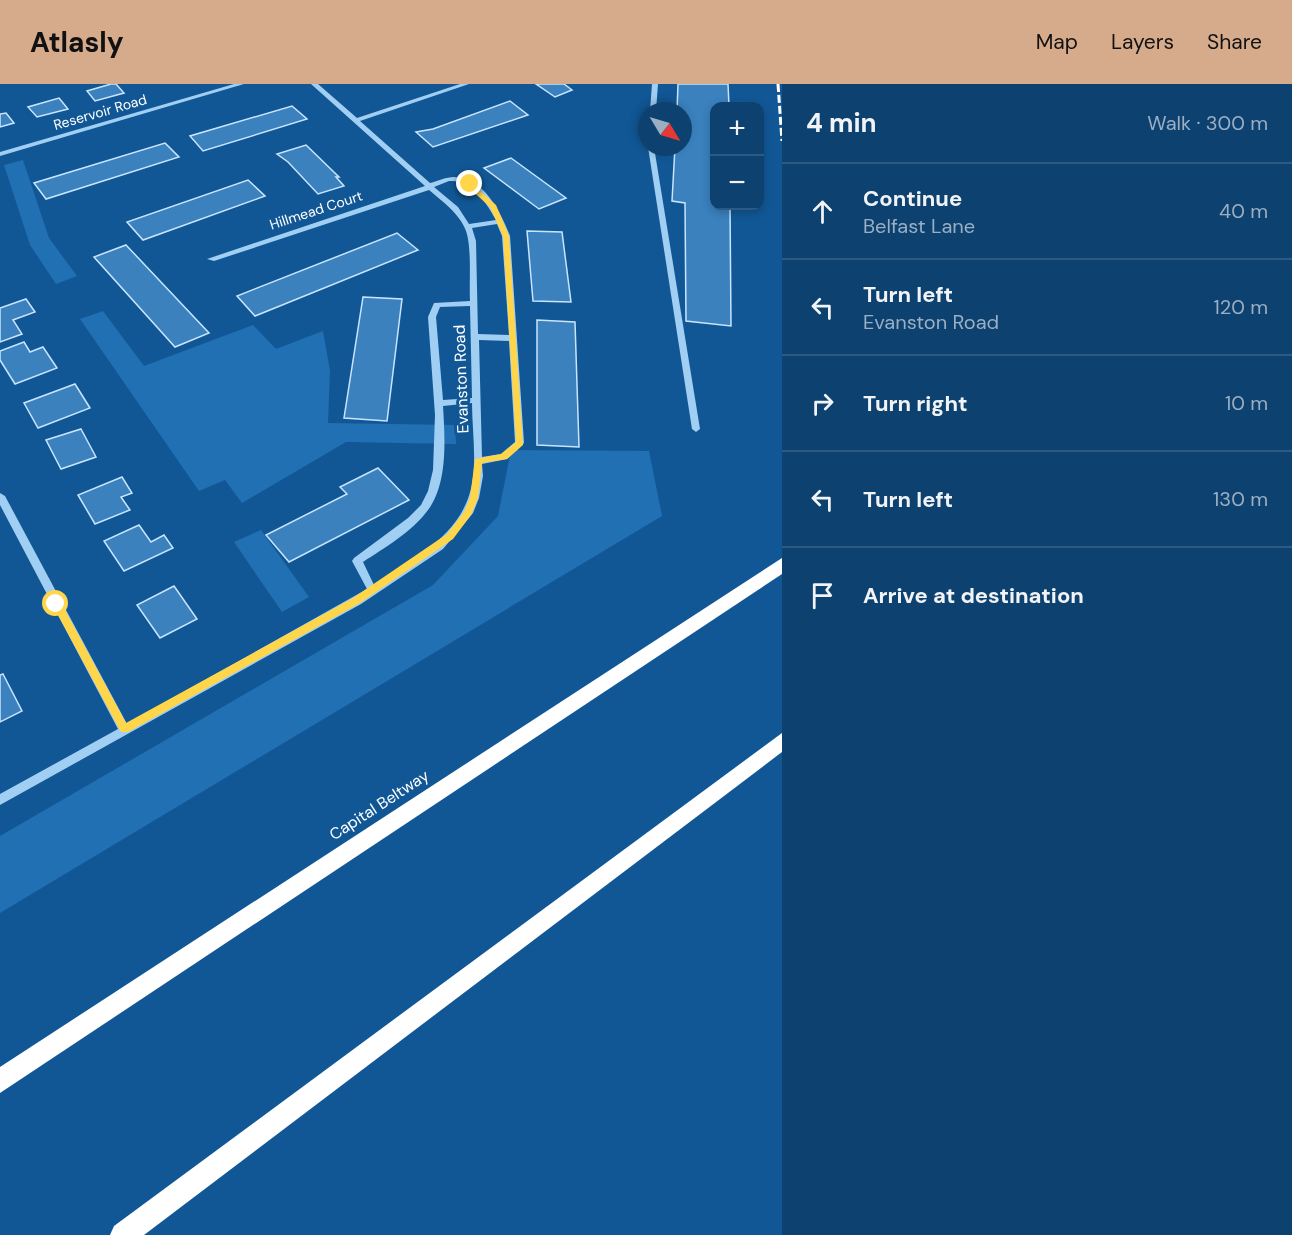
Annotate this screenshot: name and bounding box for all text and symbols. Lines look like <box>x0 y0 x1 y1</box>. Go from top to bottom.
text: Atlasly <box>30 24 124 61</box>
text: Map <box>1036 28 1078 56</box>
text: Layers <box>1111 28 1174 56</box>
text: Share <box>1207 28 1262 56</box>
street label: Reservoir Road <box>51 90 149 134</box>
north arrow <box>638 102 692 156</box>
map controls <box>710 102 764 210</box>
button: + <box>710 102 764 156</box>
text: 4 min <box>806 106 877 140</box>
text: Walk · 300 m <box>1147 110 1268 136</box>
button: − <box>710 156 764 210</box>
route end <box>456 170 482 196</box>
text: Continue <box>863 184 962 213</box>
street label: Hillmead Court <box>267 186 365 234</box>
icon: ahead <box>806 195 839 228</box>
text: 40 m <box>1219 198 1268 224</box>
text: Belfast Lane <box>863 213 975 239</box>
text: Turn left <box>863 280 953 309</box>
icon: left <box>806 291 839 324</box>
text: 120 m <box>1214 294 1268 320</box>
text: Evanston Road <box>863 309 999 335</box>
street label: Evanston Road <box>449 324 473 434</box>
icon: right <box>806 387 839 420</box>
text: Turn right <box>863 389 968 418</box>
text: 10 m <box>1225 390 1268 416</box>
icon: left <box>806 483 839 516</box>
text: Turn left <box>863 485 953 514</box>
text: 130 m <box>1213 486 1268 512</box>
icon: arrive <box>806 579 839 612</box>
text: Arrive at destination <box>863 581 1084 610</box>
route start <box>42 590 68 616</box>
street label: Capital Beltway <box>325 765 433 845</box>

